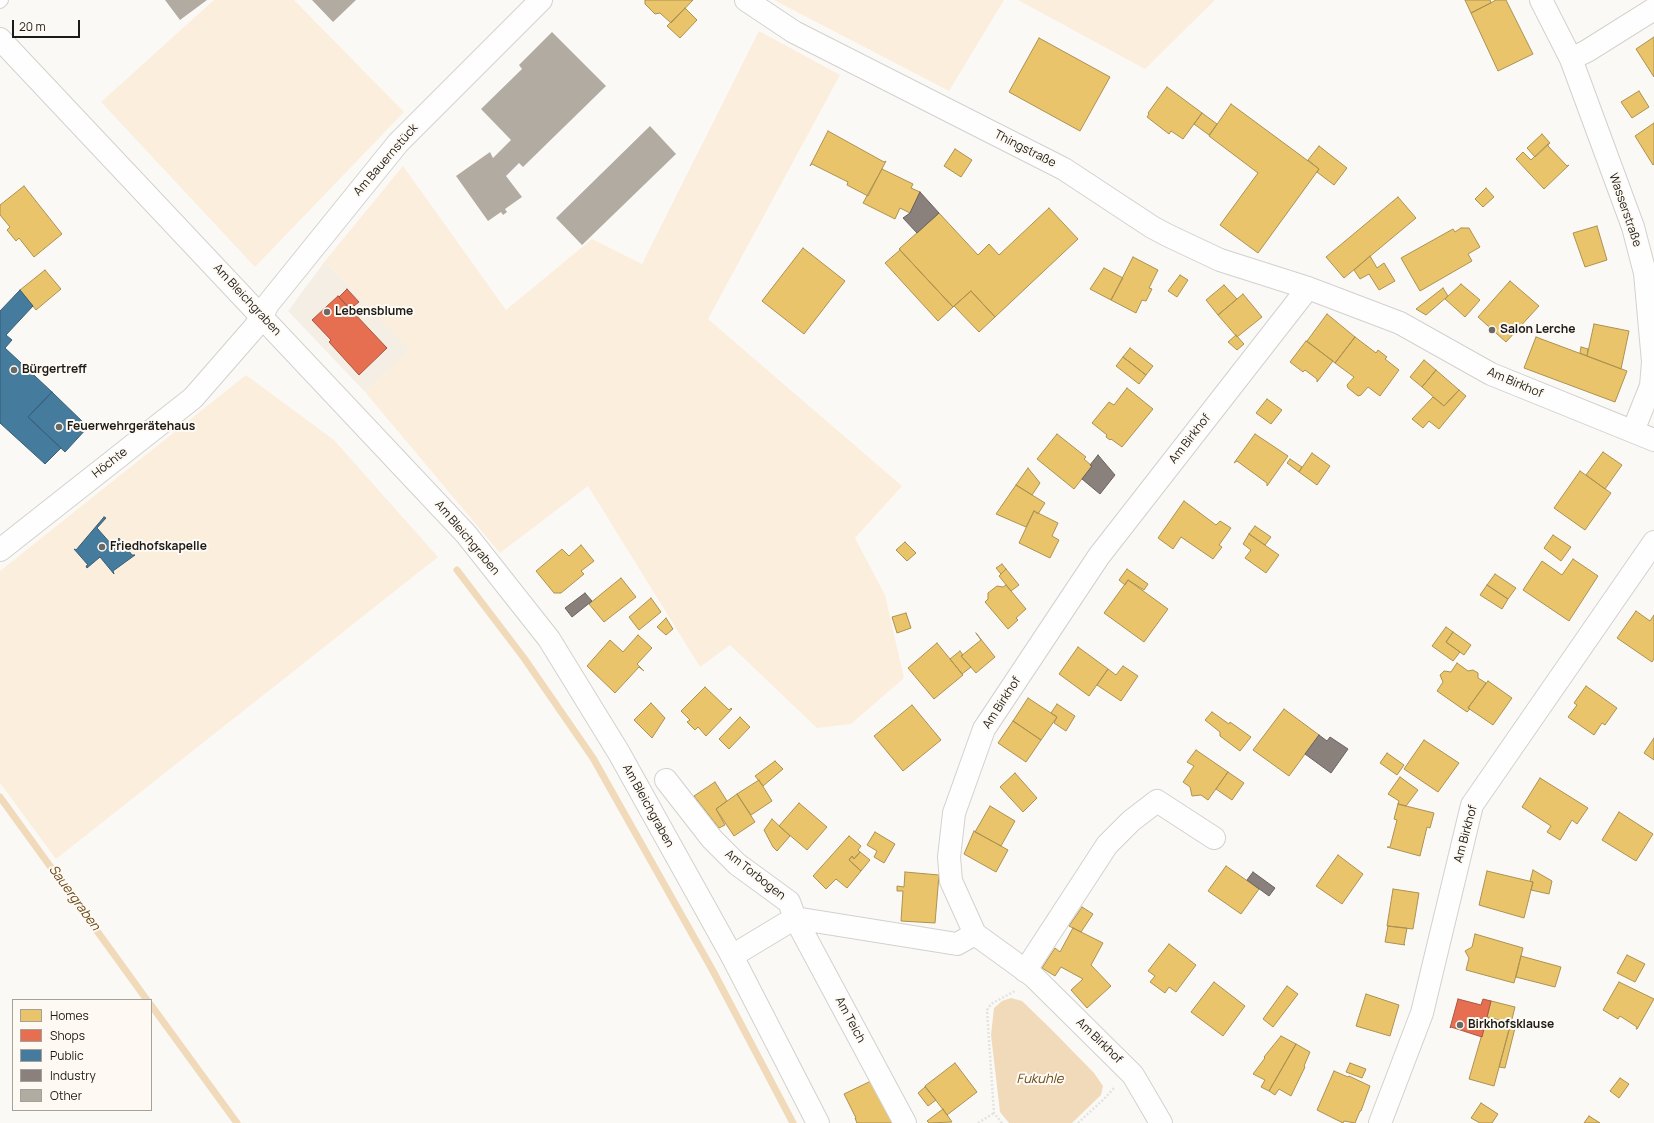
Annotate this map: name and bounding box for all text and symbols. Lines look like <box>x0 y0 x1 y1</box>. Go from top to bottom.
scale bar <box>14 12 82 38</box>
text: 20 m <box>19 18 46 35</box>
street label: Am Bauernstück <box>351 121 421 199</box>
street label: Thingstraße <box>992 127 1058 171</box>
street label: Wasserstraße <box>1606 171 1644 249</box>
street label: Am Bleichgraben <box>210 261 284 339</box>
place label: Lebensblume <box>335 305 413 319</box>
marker: Lebensblume <box>322 307 332 317</box>
place label: Salon Lerche <box>1500 323 1575 337</box>
marker: Salon Lerche <box>1487 325 1497 335</box>
place label: Bürgertreff <box>22 363 87 377</box>
marker: Bürgertreff <box>9 365 19 375</box>
street label: Am Birkhof <box>1485 365 1545 401</box>
street label: Am Birkhof <box>1166 411 1214 467</box>
place label: Feuerwehrgerätehaus <box>67 420 195 434</box>
marker: Feuerwehrgerätehaus <box>54 422 64 432</box>
street label: Höchte <box>90 445 130 481</box>
street label: Am Bleichgraben <box>432 498 502 578</box>
place label: Friedhofskapelle <box>110 540 207 554</box>
marker: Friedhofskapelle <box>97 542 107 552</box>
street label: Am Birkhof <box>980 674 1024 732</box>
street label: Am Bleichgraben <box>619 762 677 850</box>
street label: Am Birkhof <box>1451 804 1481 864</box>
street label: Am Torbogen <box>722 847 788 903</box>
water label: Sauergraben <box>45 862 103 934</box>
street label: Am Teich <box>832 995 868 1045</box>
legend <box>12 999 152 1111</box>
text: Homes <box>50 1007 89 1024</box>
street label: Am Birkhof <box>1073 1015 1125 1067</box>
place label: Birkhofsklause <box>1468 1018 1554 1032</box>
marker: Birkhofsklause <box>1455 1020 1465 1030</box>
text: Shops <box>50 1027 85 1044</box>
text: Public <box>50 1047 84 1064</box>
text: Industry <box>50 1067 96 1084</box>
water label: Fukuhle <box>1017 1071 1063 1087</box>
text: Other <box>50 1087 82 1104</box>

